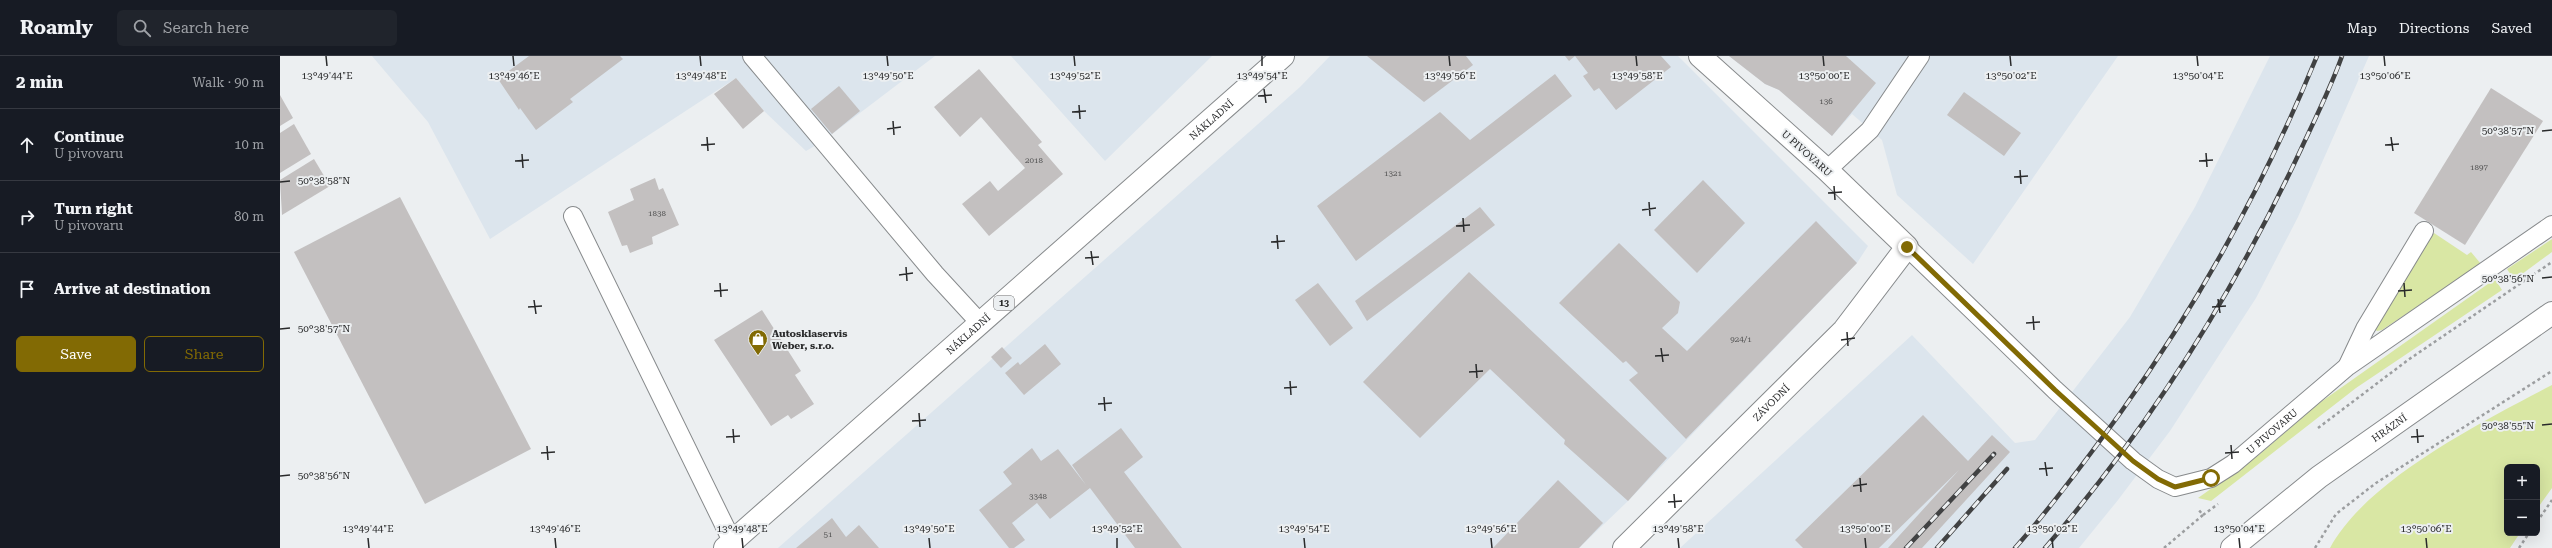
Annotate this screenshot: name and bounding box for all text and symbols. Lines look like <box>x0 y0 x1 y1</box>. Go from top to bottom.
search box <box>117 10 397 46</box>
text: Roamly <box>20 16 93 39</box>
icon: search <box>131 17 153 39</box>
text: Search here <box>163 19 249 37</box>
text: Map <box>2347 20 2377 36</box>
text: Directions <box>2399 20 2469 36</box>
text: Saved <box>2491 20 2532 36</box>
text: 13°49'44"E <box>301 70 353 81</box>
text: 13°49'46"E <box>488 70 540 81</box>
text: 13°49'48"E <box>675 70 727 81</box>
text: 13°49'50"E <box>862 70 914 81</box>
text: 13°49'52"E <box>1049 70 1101 81</box>
text: 13°49'54"E <box>1236 70 1288 81</box>
text: 13°49'56"E <box>1424 70 1476 81</box>
text: 13°49'58"E <box>1611 70 1663 81</box>
text: 13°50'00"E <box>1798 70 1850 81</box>
text: 13°50'02"E <box>1985 70 2037 81</box>
text: 13°50'04"E <box>2172 70 2224 81</box>
text: 13°50'06"E <box>2359 70 2411 81</box>
text: 2 min <box>16 72 63 92</box>
text: Walk · 90 m <box>192 75 264 90</box>
street label: NÁKLADNÍ <box>1187 97 1236 142</box>
house number: 136 <box>1819 97 1833 106</box>
text: 50°38'57"N <box>2482 125 2534 136</box>
text: Continue <box>54 128 124 146</box>
street label: U PIVOVARU <box>1779 128 1834 179</box>
icon: ahead <box>16 134 38 156</box>
text: 10 m <box>234 137 264 152</box>
text: U pivovaru <box>54 146 123 161</box>
house number: 2018 <box>1025 156 1043 165</box>
house number: 1897 <box>2470 163 2488 172</box>
house number: 1321 <box>1384 169 1402 178</box>
text: 50°38'58"N <box>298 175 350 186</box>
text: Turn right <box>54 200 133 218</box>
icon: right <box>16 206 38 228</box>
text: 80 m <box>234 209 264 224</box>
house number: 1838 <box>648 209 666 218</box>
text: U pivovaru <box>54 218 123 233</box>
route end <box>1898 238 1916 256</box>
text: 50°38'56"N <box>2482 273 2534 284</box>
icon: arrive <box>16 278 38 300</box>
text: Arrive at destination <box>54 280 210 298</box>
road number: 13 <box>994 296 1014 310</box>
street label: NÁKLADNÍ <box>944 312 993 356</box>
text: 50°38'57"N <box>298 323 350 334</box>
shop icon: Autosklaservis Weber, s.r.o. <box>747 328 769 356</box>
place label: Autosklaservis Weber, s.r.o. <box>772 328 847 351</box>
house number: 924/1 <box>1730 335 1752 344</box>
button: Save <box>16 336 136 372</box>
button: Share <box>144 336 264 372</box>
street label: ZÁVODNÍ <box>1751 382 1792 423</box>
street label: U PIVOVARU <box>2244 407 2300 456</box>
street label: HRÁZNÍ <box>2370 412 2409 444</box>
text: 50°38'55"N <box>2482 420 2534 431</box>
map controls <box>2504 464 2540 536</box>
button: + <box>2504 464 2540 500</box>
route start <box>2202 469 2220 487</box>
text: 50°38'56"N <box>298 470 350 481</box>
house number: 3348 <box>1029 492 1047 501</box>
button: − <box>2504 500 2540 536</box>
text: 13°49'44"E <box>342 523 394 534</box>
text: 13°49'46"E <box>529 523 581 534</box>
text: 13°49'48"E <box>716 523 768 534</box>
text: 13°49'50"E <box>903 523 955 534</box>
text: 13°49'52"E <box>1091 523 1143 534</box>
text: 13°49'54"E <box>1278 523 1330 534</box>
text: 13°49'56"E <box>1465 523 1517 534</box>
text: 13°49'58"E <box>1652 523 1704 534</box>
text: 13°50'00"E <box>1839 523 1891 534</box>
text: 13°50'02"E <box>2026 523 2078 534</box>
text: 13°50'04"E <box>2213 523 2265 534</box>
text: 13°50'06"E <box>2400 523 2452 534</box>
house number: 51 <box>824 530 833 539</box>

